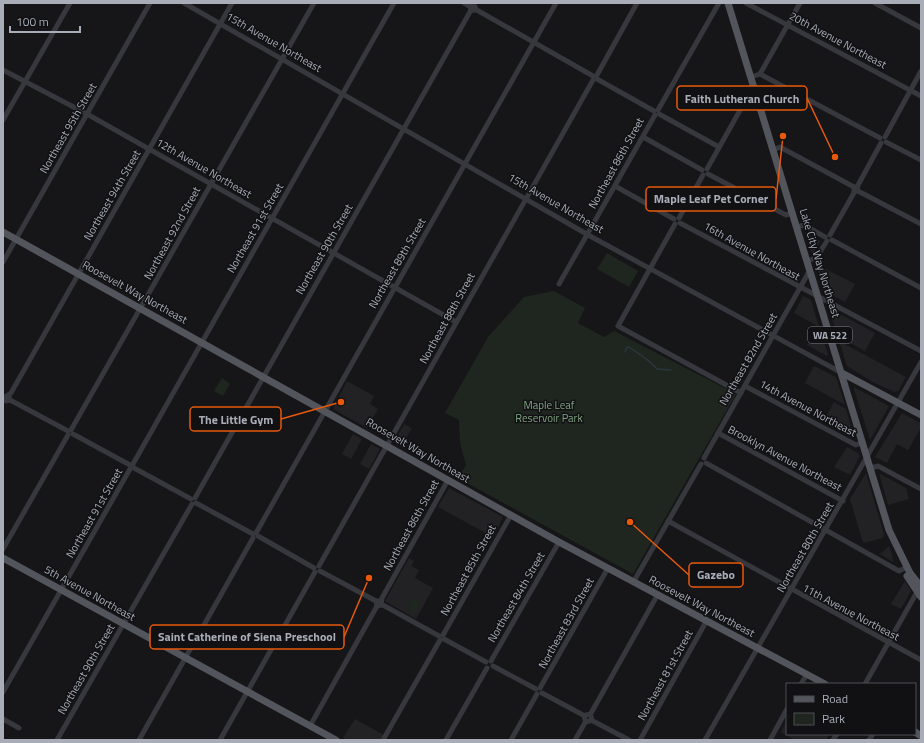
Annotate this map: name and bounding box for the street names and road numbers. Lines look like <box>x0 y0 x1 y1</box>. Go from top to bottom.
street label: 15th Avenue Northeast <box>223 8 325 76</box>
street label: 20th Avenue Northeast <box>787 8 890 73</box>
street label: Northeast 95th Street <box>36 80 101 176</box>
street label: Northeast 86th Street <box>584 114 648 212</box>
street label: 12th Avenue Northeast <box>153 134 255 202</box>
street label: Northeast 94th Street <box>80 147 145 243</box>
street label: 15th Avenue Northeast <box>505 169 607 237</box>
street label: Northeast 91st Street <box>223 180 287 276</box>
street label: Northeast 92nd Street <box>140 184 204 282</box>
street label: Northeast 90th Street <box>292 201 357 297</box>
street label: Lake City Way Northeast <box>796 206 844 320</box>
street label: Northeast 89th Street <box>365 215 430 311</box>
street label: 16th Avenue Northeast <box>701 218 803 284</box>
street label: Roosevelt Way Northeast <box>80 256 191 328</box>
street label: Northeast 88th Street <box>415 269 479 367</box>
street label: Northeast 82nd Street <box>715 310 781 408</box>
road number: WA 522 <box>808 327 852 343</box>
street label: 14th Avenue Northeast <box>757 376 860 441</box>
street label: Roosevelt Way Northeast <box>363 414 473 486</box>
street label: Brooklyn Avenue Northeast <box>725 421 845 495</box>
street label: Northeast 91st Street <box>62 465 126 561</box>
street label: Northeast 86th Street <box>379 476 443 574</box>
street label: Northeast 80th Street <box>773 499 838 595</box>
street label: Northeast 85th Street <box>436 521 500 619</box>
street label: Northeast 84th Street <box>484 549 549 645</box>
street label: 5th Avenue Northeast <box>42 561 139 625</box>
street label: Roosevelt Way Northeast <box>646 571 758 641</box>
street label: Northeast 83rd Street <box>534 574 598 671</box>
street label: 11th Avenue Northeast <box>800 580 903 645</box>
street label: Northeast 90th Street <box>54 621 119 717</box>
street label: Northeast 81st Street <box>633 627 697 723</box>

